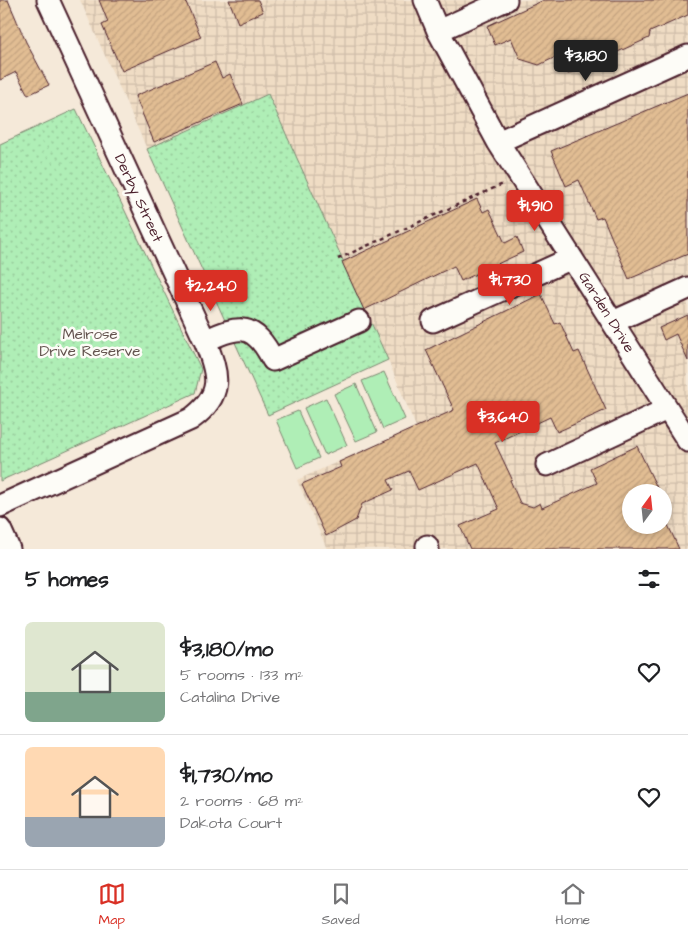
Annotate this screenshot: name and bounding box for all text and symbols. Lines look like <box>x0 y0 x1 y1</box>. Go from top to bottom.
pin: $3,180 <box>545 39 627 82</box>
text: $3,180 <box>565 45 607 67</box>
street label: Derby Street <box>108 151 168 246</box>
pin: $1,910 <box>494 190 576 232</box>
text: $1,910 <box>517 195 553 217</box>
pin: $1,730 <box>469 264 551 306</box>
street label: Garden Drive <box>573 268 640 357</box>
text: $1,730 <box>489 269 531 291</box>
pin: $2,240 <box>170 270 252 312</box>
text: $2,240 <box>185 275 237 297</box>
park label: Melrose Drive Reserve <box>40 324 140 362</box>
pin: $3,640 <box>462 400 544 443</box>
text: $3,640 <box>478 406 528 428</box>
north arrow <box>622 484 672 534</box>
map controls <box>622 484 672 534</box>
text: 5 homes <box>25 565 109 594</box>
icon: filters <box>635 565 663 593</box>
text: $3,180/mo <box>180 635 273 664</box>
icon: home <box>65 642 125 702</box>
icon: heart <box>635 658 663 686</box>
text: 5 rooms · 133 m² <box>180 664 303 686</box>
text: Catalina Drive <box>180 686 280 708</box>
text: $1,730/mo <box>180 761 273 790</box>
icon: home <box>65 767 125 827</box>
icon: heart <box>635 783 663 811</box>
text: 2 rooms · 68 m² <box>180 790 303 812</box>
text: Dakota Court <box>180 812 282 834</box>
tab: Map <box>98 880 126 930</box>
tab: Saved <box>322 880 360 930</box>
tab: Home <box>555 880 590 930</box>

